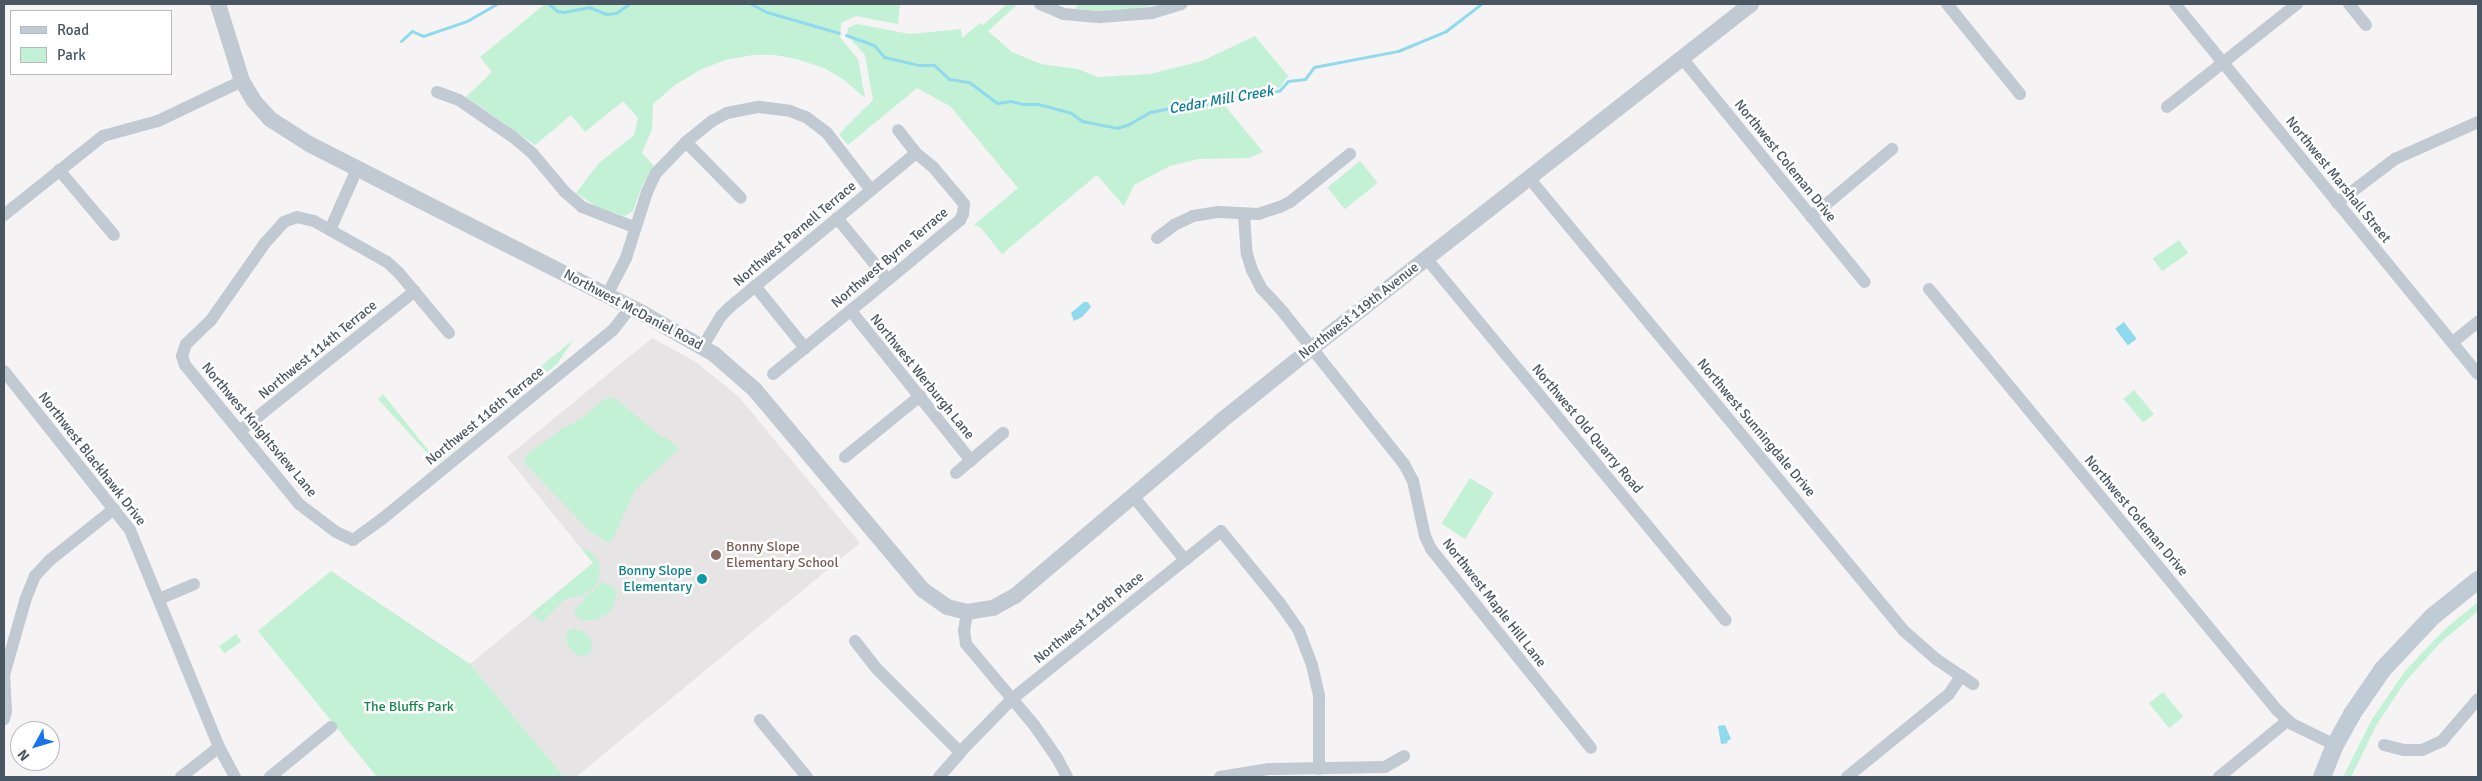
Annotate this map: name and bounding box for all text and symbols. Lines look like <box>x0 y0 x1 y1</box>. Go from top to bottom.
legend <box>10 10 172 75</box>
text: Road <box>57 21 89 39</box>
text: Park <box>57 46 86 64</box>
water label: Cedar Mill Creek <box>1167 82 1275 118</box>
street label: Northwest Coleman Drive <box>1730 96 1840 226</box>
street label: Northwest Marshall Street <box>2282 113 2394 247</box>
street label: Northwest Parnell Terrace <box>730 178 860 290</box>
street label: Northwest Byrne Terrace <box>828 204 952 312</box>
street label: Northwest 119th Avenue <box>1296 259 1422 363</box>
street label: Northwest McDaniel Road <box>561 266 705 354</box>
street label: Northwest 114th Terrace <box>255 297 381 403</box>
street label: Northwest Werburgh Lane <box>866 311 978 443</box>
street label: Northwest Sunningdale Drive <box>1693 356 1819 500</box>
street label: Northwest Knightsview Lane <box>198 359 320 501</box>
street label: Northwest Old Quarry Road <box>1528 361 1646 497</box>
street label: Northwest 116th Terrace <box>422 363 548 469</box>
street label: Northwest Blackhawk Drive <box>35 389 149 529</box>
street label: Northwest Coleman Drive <box>2081 452 2191 580</box>
street label: Northwest Maple Hill Lane <box>1439 535 1549 671</box>
place label: Bonny Slope Elementary School <box>726 539 839 572</box>
marker: Bonny Slope Elementary School <box>710 549 722 561</box>
place label: Bonny Slope Elementary <box>618 563 692 596</box>
street label: Northwest 119th Place <box>1031 569 1147 667</box>
marker: Bonny Slope Elementary <box>696 573 708 585</box>
park label: The Bluffs Park <box>364 699 454 715</box>
north arrow <box>10 721 60 771</box>
text: N <box>14 746 33 764</box>

